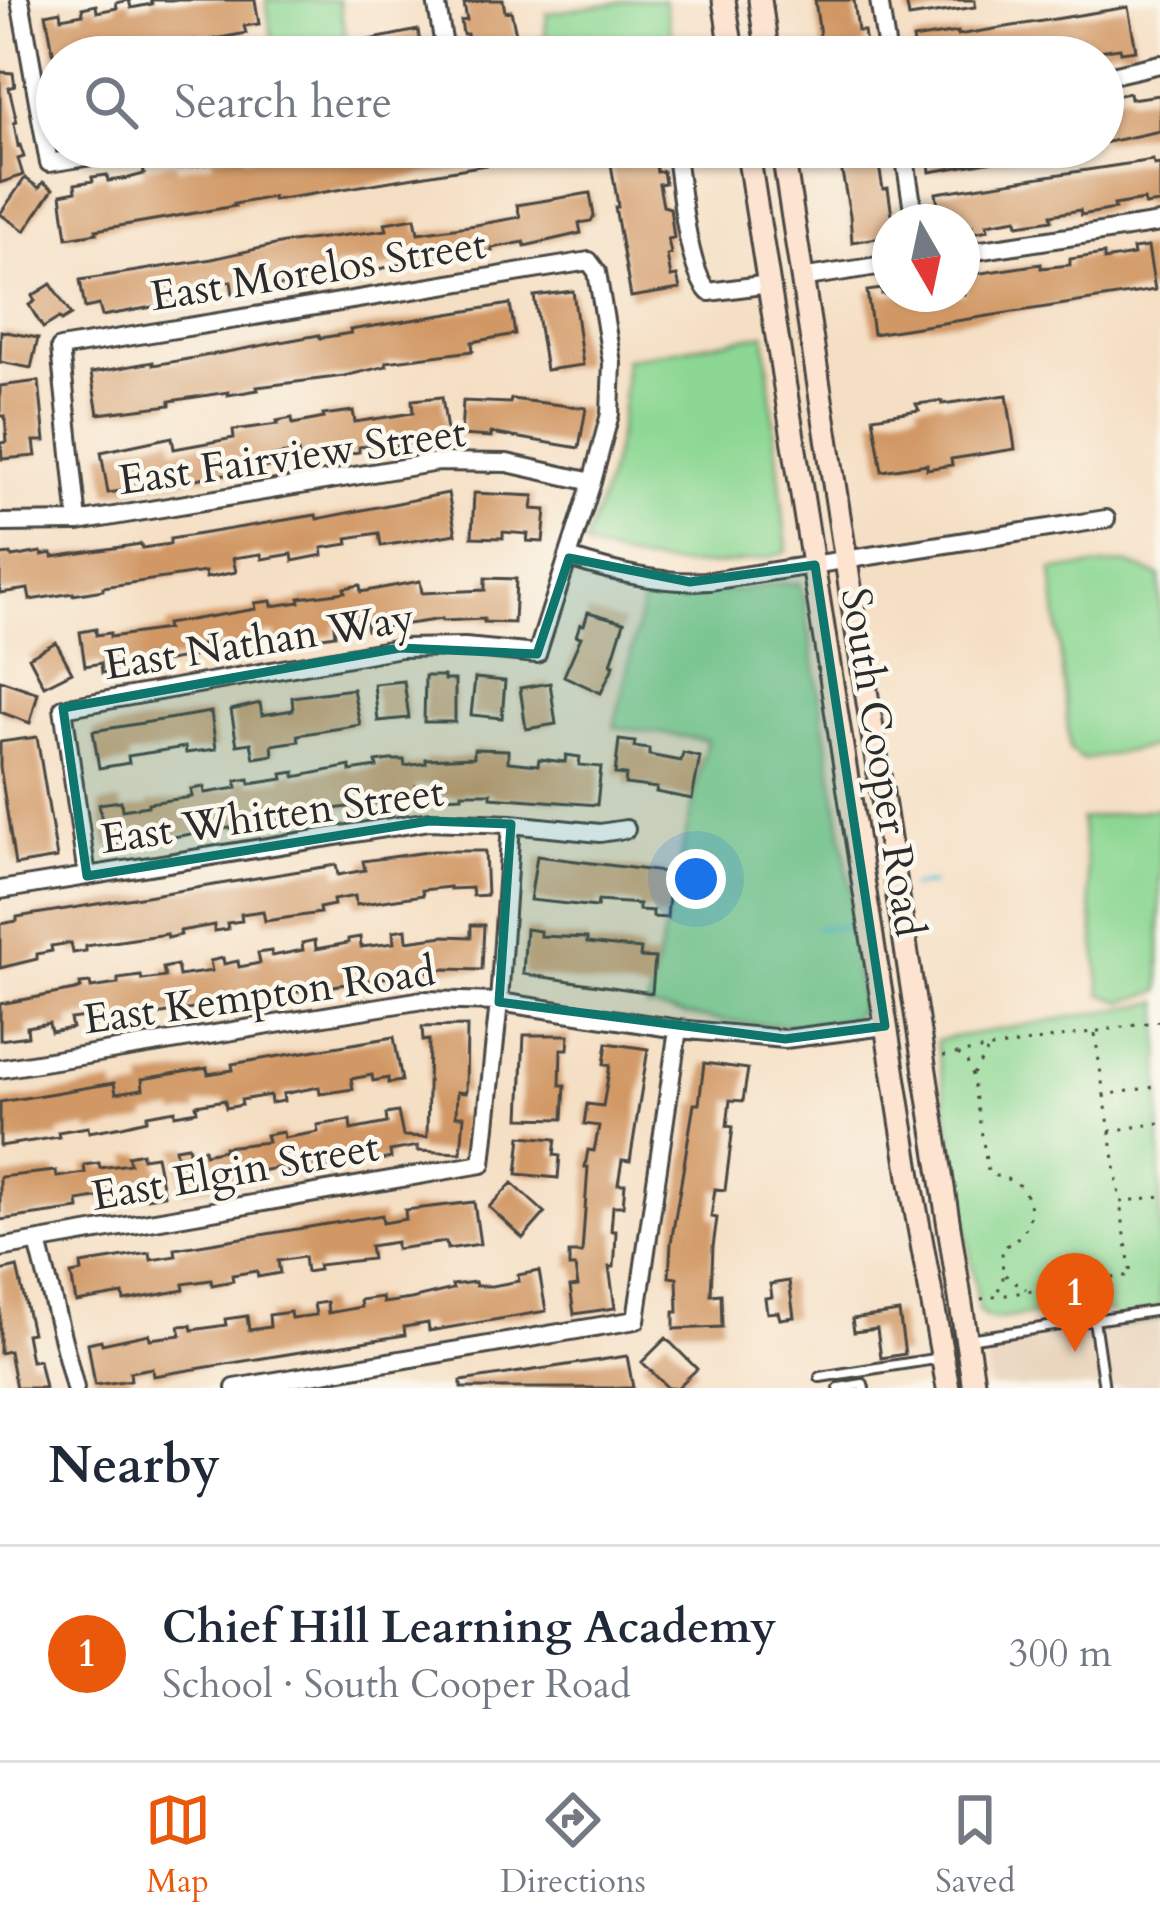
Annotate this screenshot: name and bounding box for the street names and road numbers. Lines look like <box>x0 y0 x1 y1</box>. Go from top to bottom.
street label: East Morelos Street <box>146 216 490 325</box>
street label: East Fairview Street <box>115 404 469 509</box>
street label: South Cooper Road <box>827 584 938 941</box>
street label: East Nathan Way <box>100 589 418 694</box>
street label: East Whitten Street <box>97 763 447 868</box>
street label: East Kempton Road <box>80 943 439 1048</box>
street label: East Elgin Street <box>87 1118 383 1225</box>

